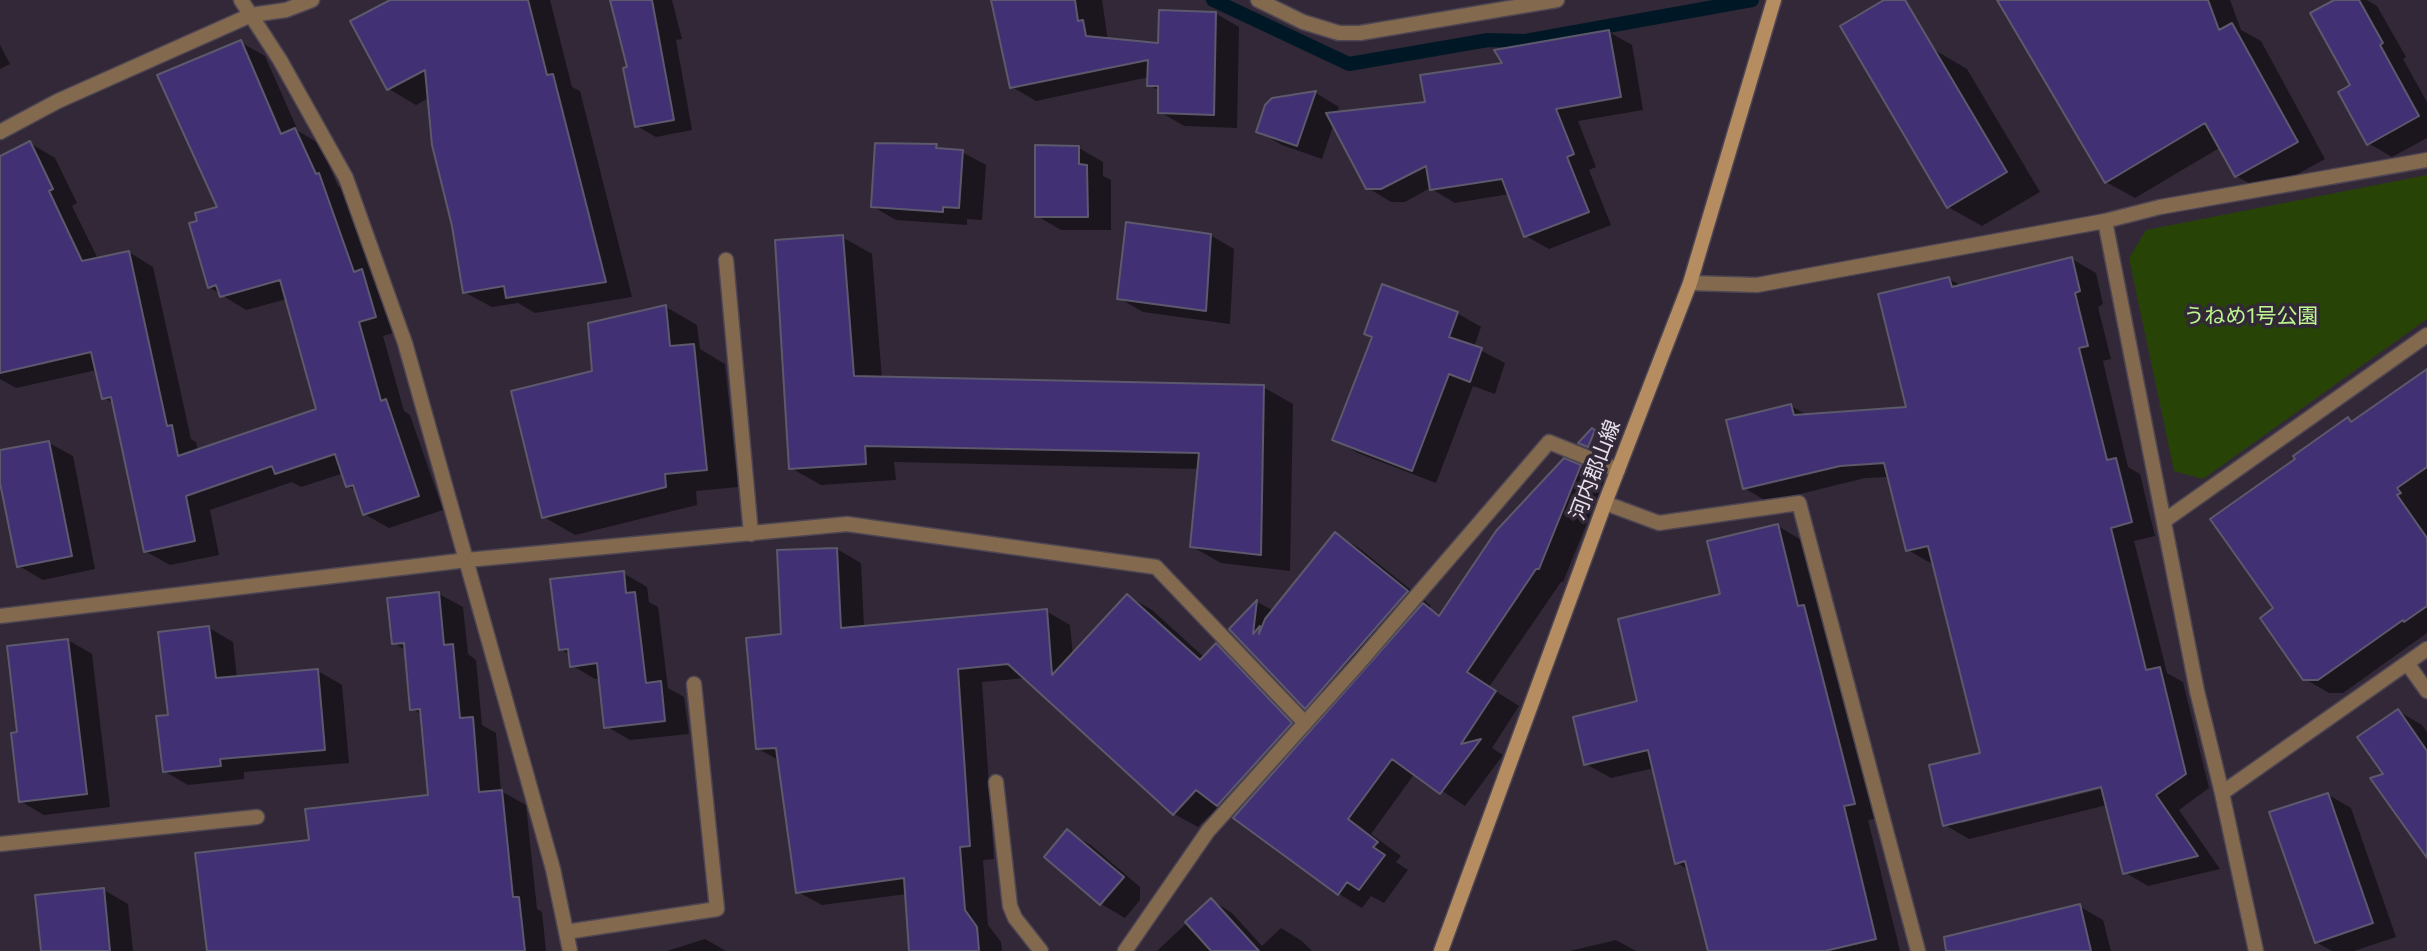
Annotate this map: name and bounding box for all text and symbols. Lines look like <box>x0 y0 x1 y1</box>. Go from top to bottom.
park label: うねめ1号公園 <box>2184 303 2318 329</box>
street label: 河内郡山線 <box>1564 416 1626 524</box>

